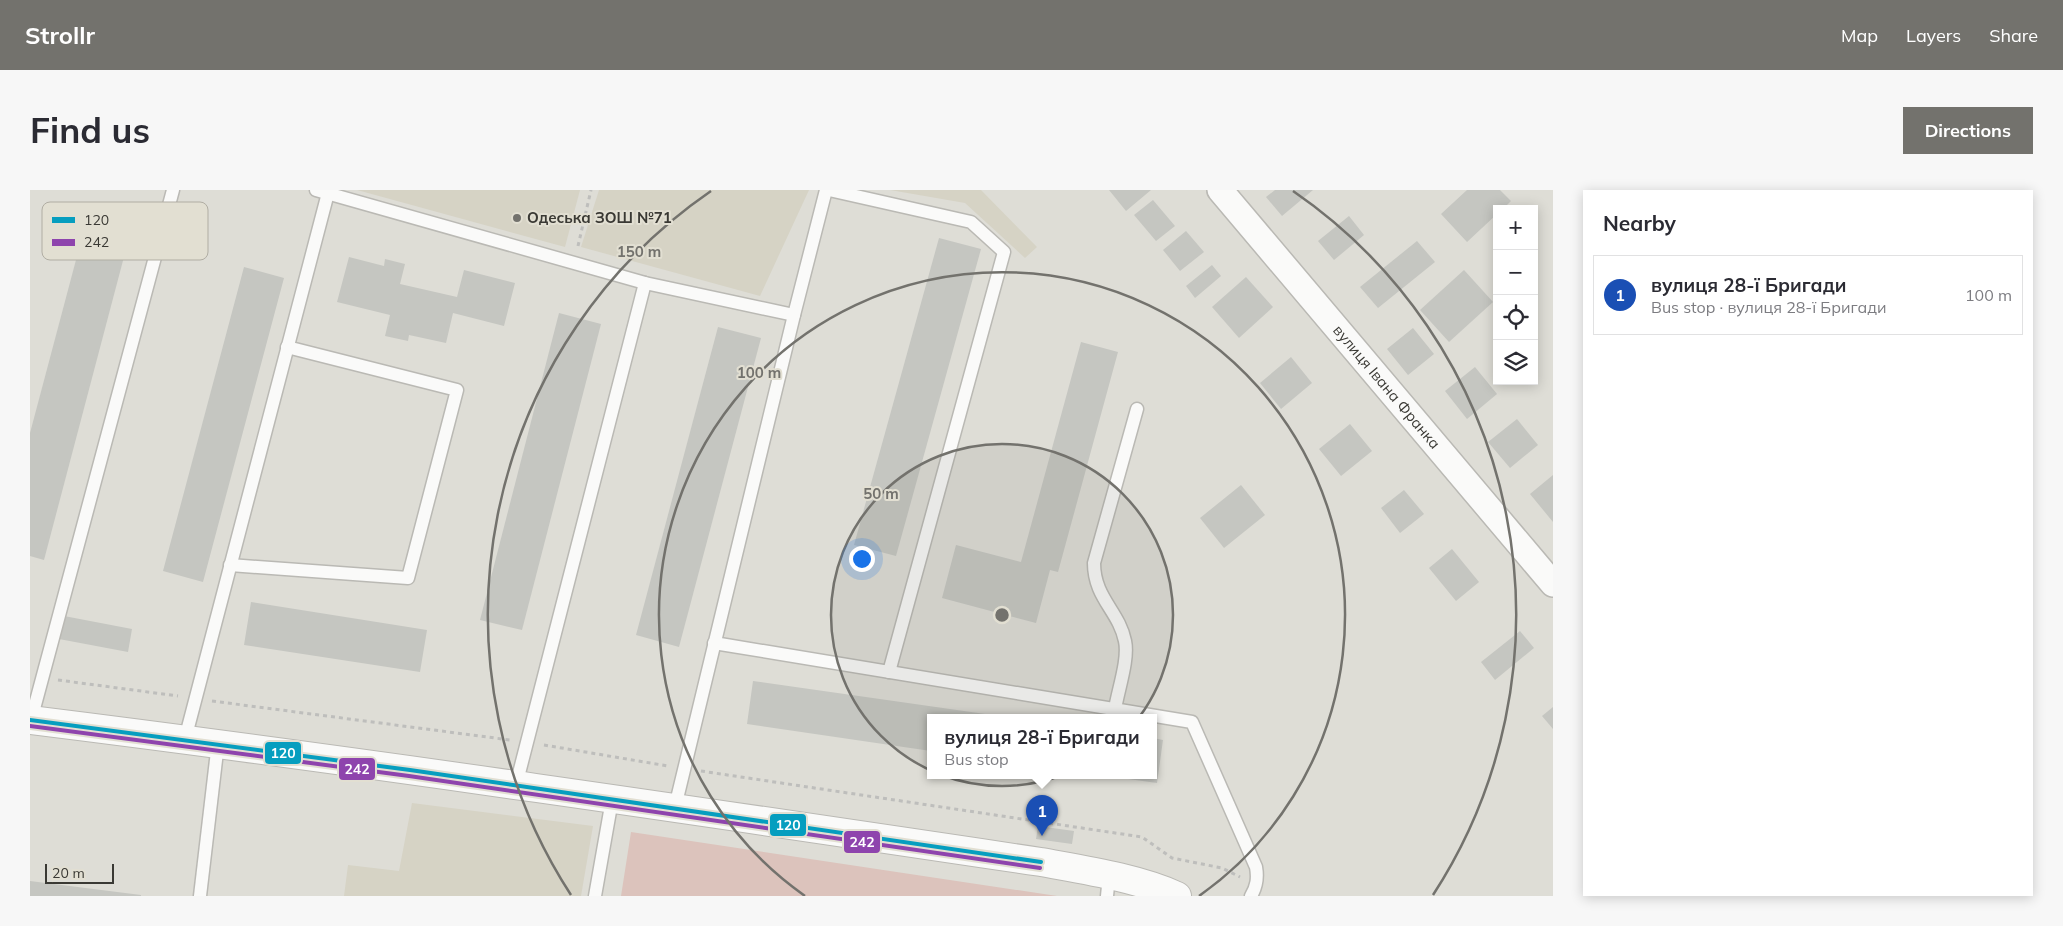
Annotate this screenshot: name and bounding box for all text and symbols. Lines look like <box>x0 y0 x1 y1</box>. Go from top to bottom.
text: Strollr <box>25 20 95 50</box>
text: Map <box>1841 24 1878 47</box>
text: Layers <box>1906 24 1961 47</box>
text: Share <box>1989 24 2038 47</box>
button: Directions <box>1903 107 2033 154</box>
text: Find us <box>30 108 150 152</box>
legend <box>42 202 208 260</box>
map controls <box>1493 205 1538 385</box>
button: + <box>1493 205 1538 250</box>
place label: Одеська ЗОШ №71 <box>527 208 672 227</box>
text: Nearby <box>1603 210 1676 236</box>
text: 120 <box>84 211 109 229</box>
marker: Одеська ЗОШ №71 <box>511 212 523 224</box>
text: 242 <box>84 233 109 251</box>
text: 150 m <box>617 242 661 261</box>
button: − <box>1493 250 1538 295</box>
text: вулиця 28-ї Бригади <box>1651 273 1846 297</box>
text: 1 <box>1615 285 1625 305</box>
text: 100 m <box>1965 285 2012 305</box>
button: locate <box>1493 295 1538 340</box>
text: Bus stop · вулиця 28-ї Бригади <box>1651 297 1887 317</box>
street label: вулиця Івана Франка <box>1329 321 1445 453</box>
button: layers <box>1493 340 1538 385</box>
text: 100 m <box>737 363 781 382</box>
text: 50 m <box>863 484 899 503</box>
your location <box>849 546 875 572</box>
centre of rings <box>993 606 1011 624</box>
popup <box>927 714 1157 779</box>
text: вулиця 28-ї Бригади <box>944 725 1140 749</box>
line badge: 120 <box>264 741 302 765</box>
text: 120 <box>270 744 296 762</box>
text: Bus stop <box>944 749 1009 769</box>
line badge: 242 <box>338 757 376 781</box>
text: 242 <box>344 760 370 778</box>
pin: 1 <box>1026 795 1058 836</box>
line badge: 120 <box>769 813 807 837</box>
text: 120 <box>775 816 801 834</box>
line badge: 242 <box>843 830 881 854</box>
text: 242 <box>849 833 875 851</box>
scale bar <box>45 861 114 884</box>
text: 20 m <box>52 864 85 882</box>

